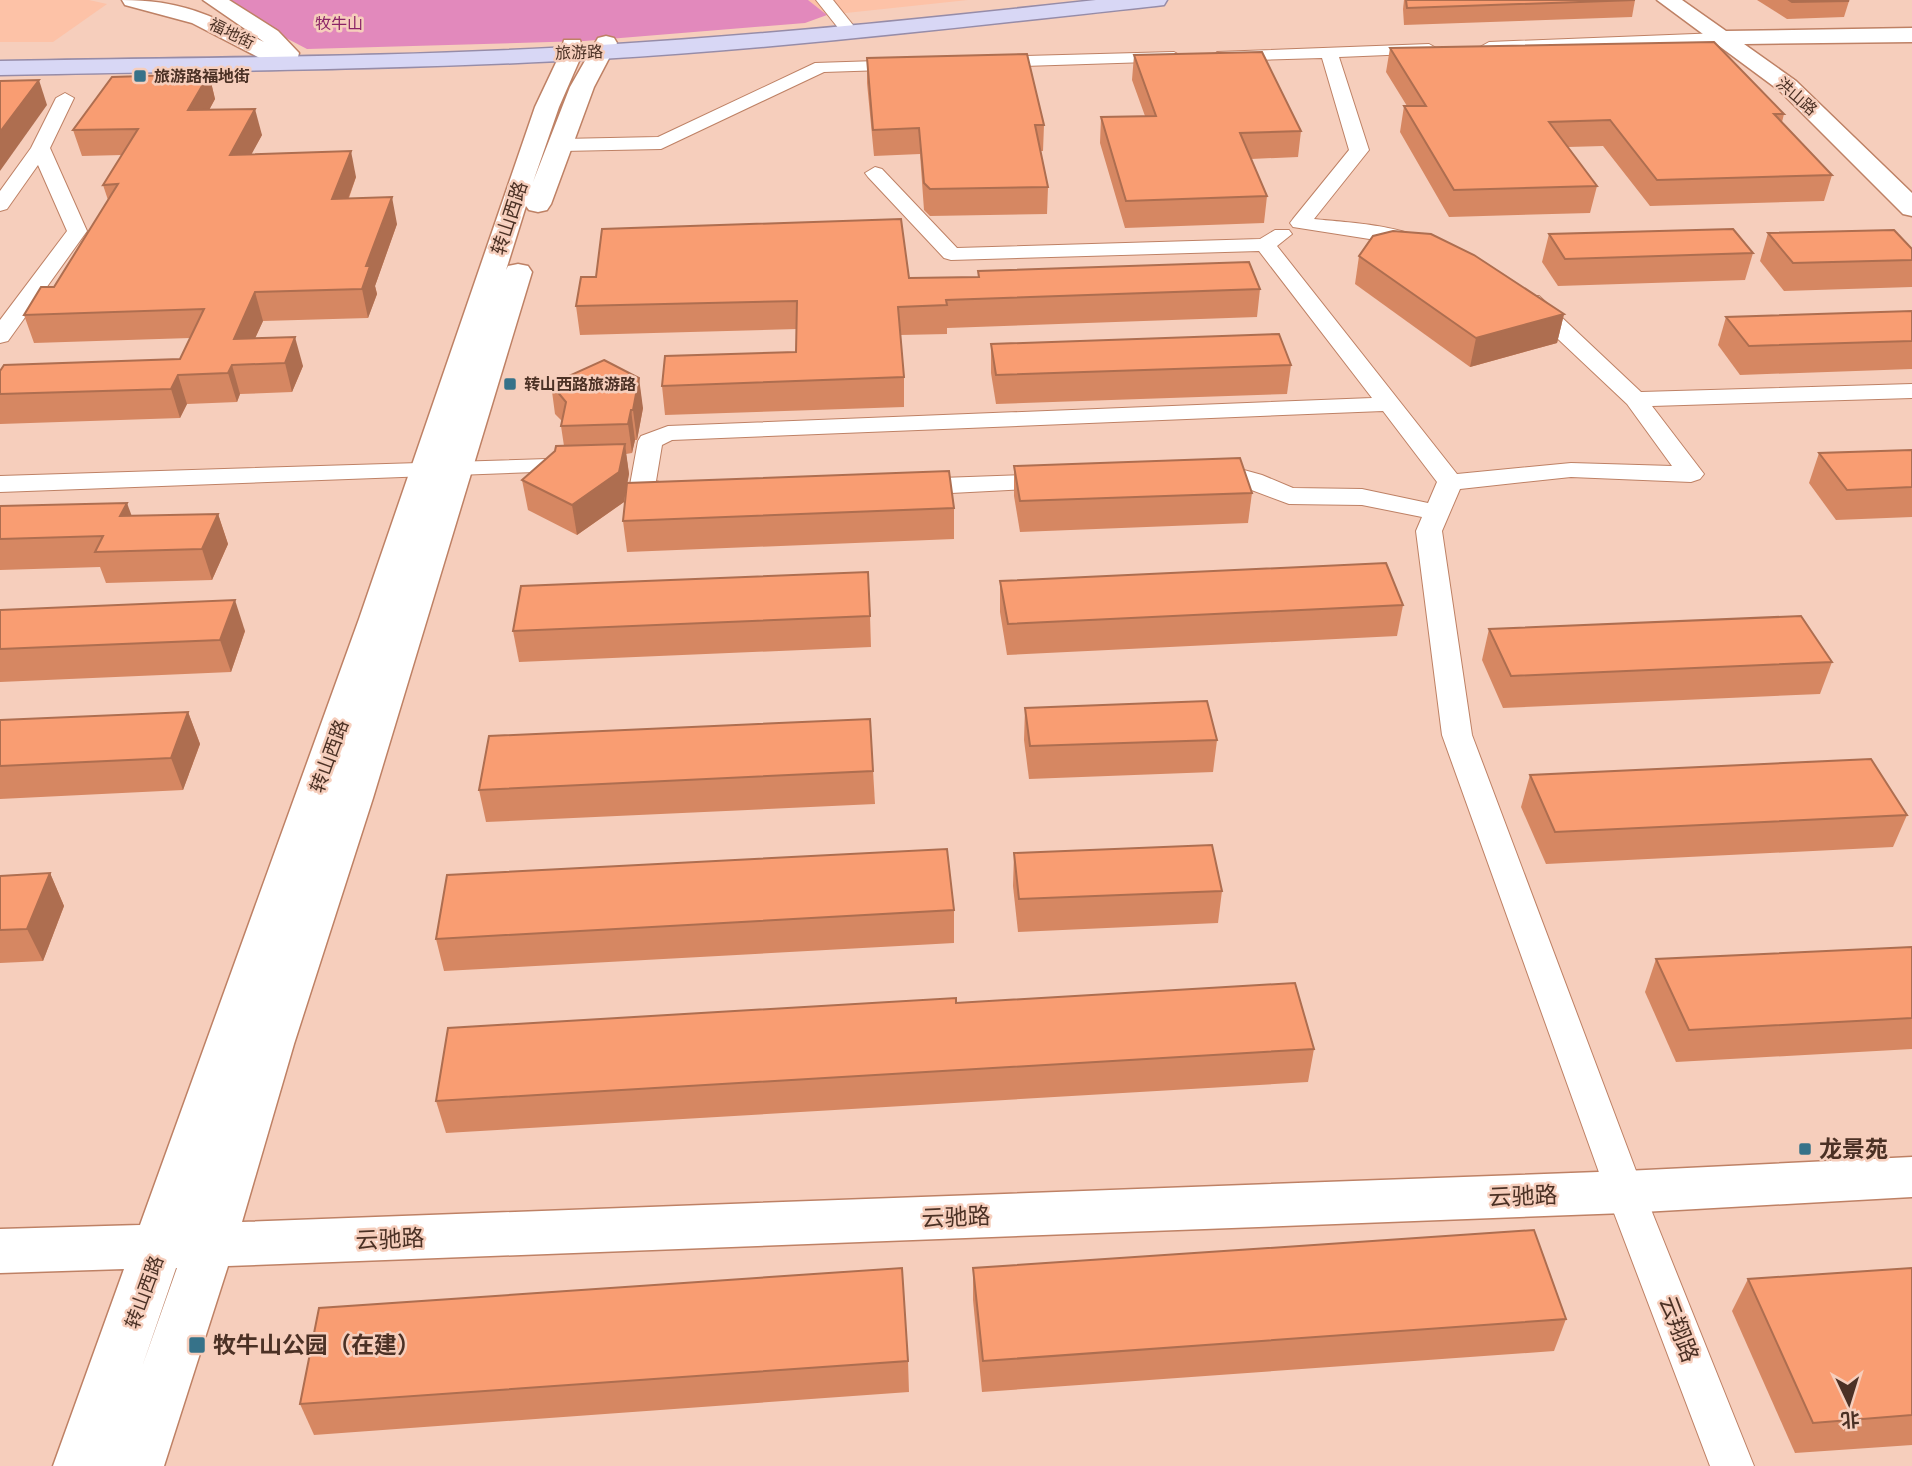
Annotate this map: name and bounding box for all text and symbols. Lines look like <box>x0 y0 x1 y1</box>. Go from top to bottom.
street label: 福地街 <box>206 14 258 52</box>
park label: 牧牛山 <box>315 14 363 32</box>
street label: 旅游路 <box>555 42 603 62</box>
place label: 旅游路福地街 <box>154 67 250 85</box>
marker: 旅游路福地街 <box>132 68 148 84</box>
street label: 洪山路 <box>1773 73 1821 119</box>
street label: 转山西路 <box>487 178 531 258</box>
place label: 转山西路旅游路 <box>524 375 636 393</box>
marker: 转山西路旅游路 <box>502 376 518 392</box>
street label: 转山西路 <box>306 717 352 795</box>
place label: 龙景苑 <box>1819 1136 1888 1161</box>
marker: 龙景苑 <box>1797 1141 1813 1157</box>
street label: 云驰路 <box>1488 1182 1558 1209</box>
street label: 云驰路 <box>921 1203 991 1230</box>
street label: 云驰路 <box>355 1225 425 1252</box>
street label: 转山西路 <box>121 1253 167 1331</box>
street label: 云翔路 <box>1655 1292 1704 1366</box>
place label: 牧牛山公园（在建） <box>213 1332 420 1357</box>
marker: 牧牛山公园（在建） <box>187 1335 207 1355</box>
north arrow <box>1814 1368 1884 1438</box>
text: 北 <box>1840 1408 1860 1432</box>

